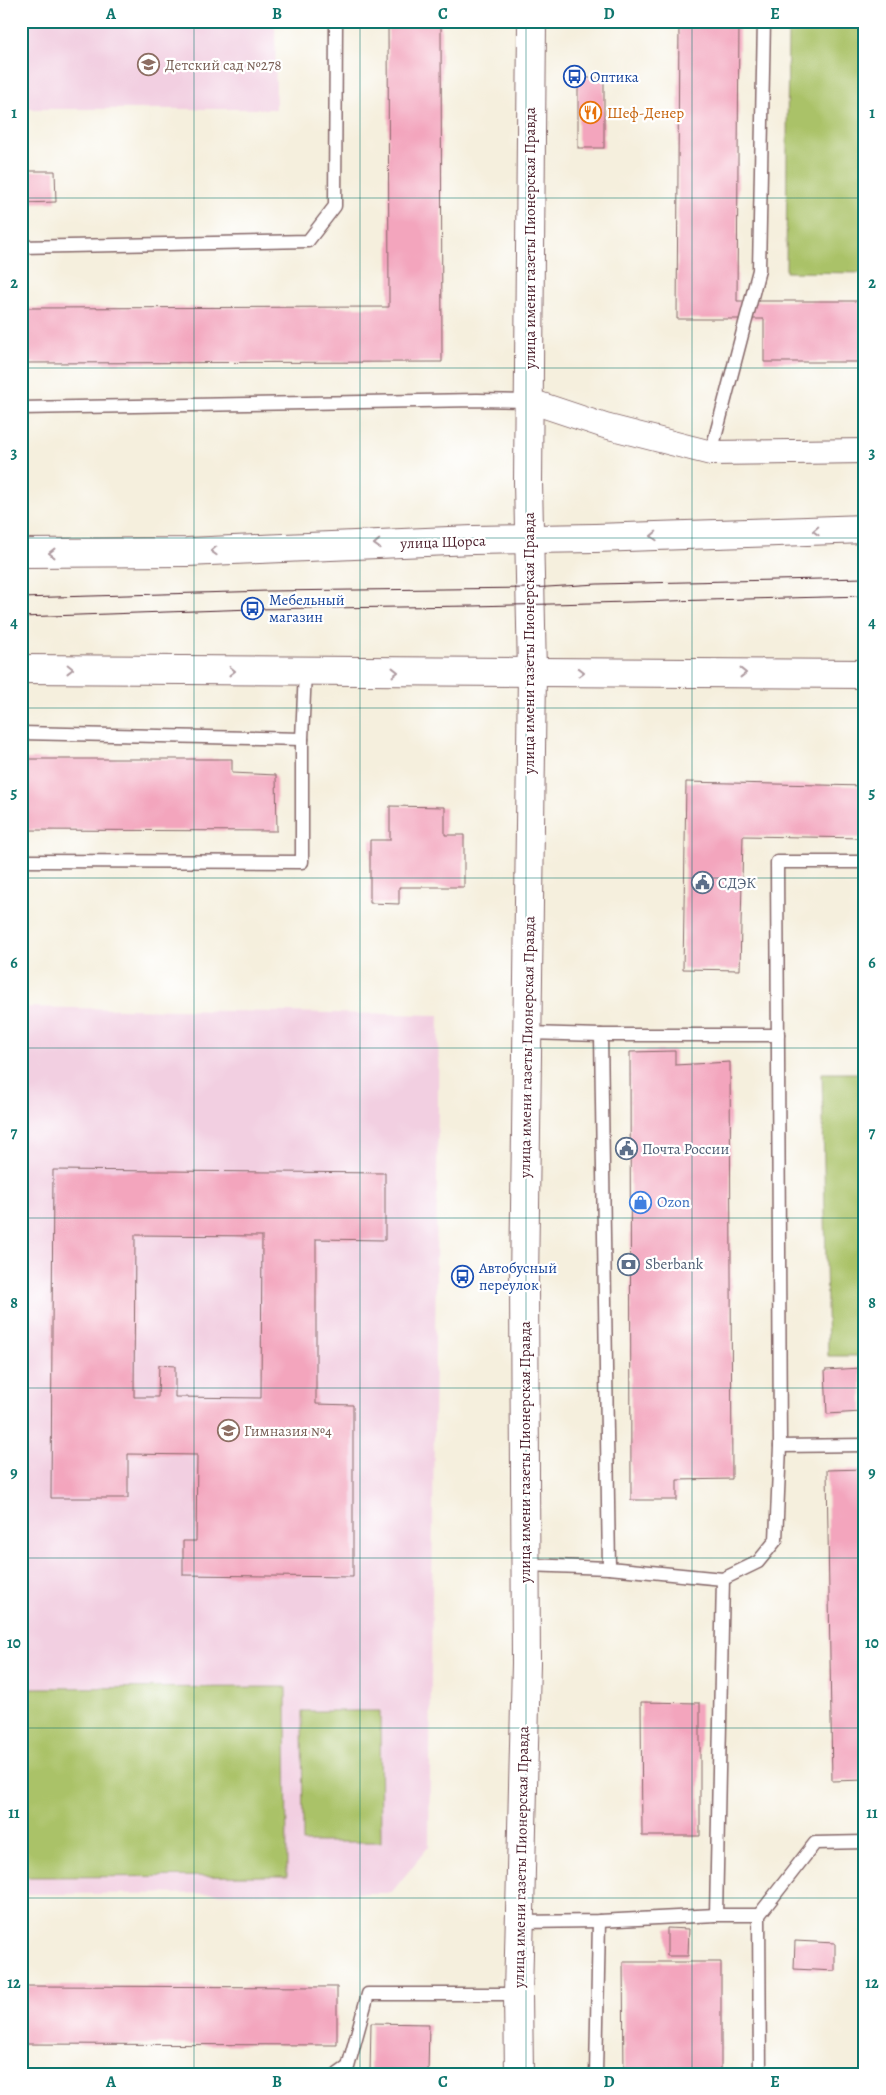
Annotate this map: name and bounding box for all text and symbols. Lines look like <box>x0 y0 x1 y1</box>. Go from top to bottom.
text: A <box>105 3 117 25</box>
text: B <box>272 3 282 25</box>
text: C <box>438 3 448 25</box>
text: D <box>603 3 615 25</box>
text: E <box>770 3 780 25</box>
school or university icon: Детский сад №278 <box>137 53 161 77</box>
place label: Детский сад №278 <box>165 55 282 75</box>
bus stop icon: Оптика <box>562 65 586 89</box>
place label: Оптика <box>590 67 639 87</box>
restaurant icon: Шеф-Денер <box>579 101 603 125</box>
text: 1 <box>11 102 17 124</box>
text: 1 <box>869 102 875 124</box>
place label: Шеф-Денер <box>607 103 684 123</box>
street label: улица имени газеты Пионерская Правда <box>520 107 540 370</box>
text: 2 <box>10 272 18 294</box>
text: 2 <box>868 272 876 294</box>
text: 3 <box>11 442 18 464</box>
text: 3 <box>869 442 876 464</box>
street label: улица имени газеты Пионерская Правда <box>519 512 539 775</box>
one-way arrow <box>812 525 820 536</box>
street label: улица Щорса <box>399 531 486 554</box>
one-way arrow <box>649 531 657 542</box>
one-way arrow <box>372 539 380 549</box>
one-way arrow <box>210 546 218 556</box>
one-way arrow <box>48 548 56 558</box>
place label: Мебельный магазин <box>269 590 345 627</box>
bus stop icon: Мебельный магазин <box>241 597 265 621</box>
text: 4 <box>10 612 18 634</box>
text: 4 <box>868 612 876 634</box>
one-way arrow <box>66 664 74 674</box>
one-way arrow <box>229 666 237 676</box>
one-way arrow <box>392 667 399 677</box>
one-way arrow <box>578 667 585 677</box>
one-way arrow <box>740 668 748 678</box>
text: 5 <box>11 782 18 804</box>
text: 5 <box>869 782 876 804</box>
public building icon: СДЭК <box>690 871 714 895</box>
place label: СДЭК <box>718 873 756 893</box>
street label: улица имени газеты Пионерская Правда <box>515 916 539 1179</box>
text: 6 <box>10 952 18 974</box>
text: 6 <box>868 952 876 974</box>
text: 7 <box>11 1122 18 1144</box>
text: 7 <box>869 1122 876 1144</box>
public building icon: Почта России <box>614 1137 638 1161</box>
place label: Почта России <box>642 1139 729 1159</box>
shop icon: Ozon <box>629 1190 653 1214</box>
place label: Ozon <box>657 1192 690 1212</box>
bank icon: Sberbank <box>617 1252 641 1276</box>
place label: Sberbank <box>645 1254 704 1274</box>
place label: Автобусный переулок <box>478 1258 557 1295</box>
bus stop icon: Автобусный переулок <box>451 1265 475 1289</box>
text: 8 <box>10 1292 18 1314</box>
text: 8 <box>868 1292 876 1314</box>
street label: улица имени газеты Пионерская Правда <box>515 1321 535 1584</box>
school or university icon: Гимназия №4 <box>216 1419 240 1443</box>
place label: Гимназия №4 <box>244 1421 332 1441</box>
text: 9 <box>10 1462 18 1484</box>
text: 9 <box>868 1462 876 1484</box>
text: 10 <box>7 1632 21 1654</box>
text: 10 <box>865 1632 879 1654</box>
street label: улица имени газеты Пионерская Правда <box>509 1726 533 1989</box>
text: 11 <box>8 1802 20 1824</box>
text: 11 <box>866 1802 878 1824</box>
text: 12 <box>7 1972 21 1994</box>
text: 12 <box>865 1972 879 1994</box>
text: A <box>105 2071 117 2093</box>
text: B <box>272 2071 282 2093</box>
text: C <box>438 2071 448 2093</box>
text: D <box>603 2071 615 2093</box>
text: E <box>770 2071 780 2093</box>

